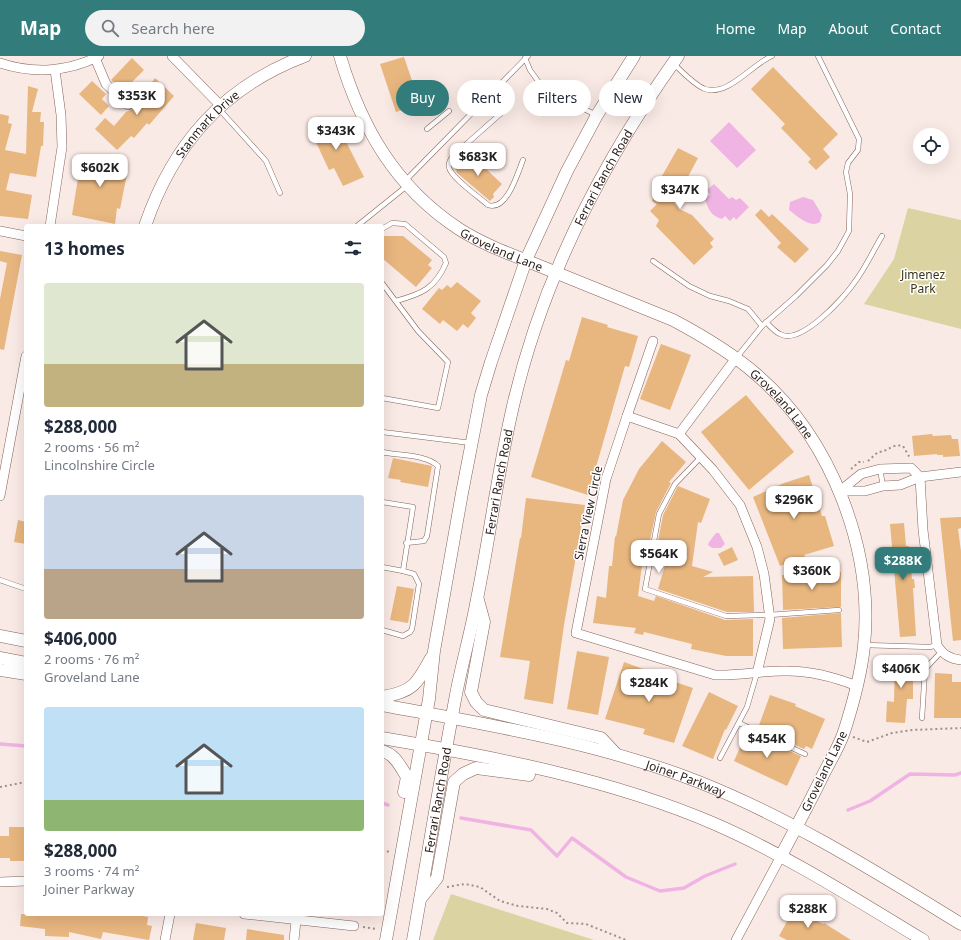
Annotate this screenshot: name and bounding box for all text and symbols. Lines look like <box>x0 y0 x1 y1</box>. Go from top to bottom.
search box <box>85 10 365 46</box>
text: Map <box>20 15 61 41</box>
icon: search <box>99 17 121 39</box>
text: Search here <box>131 18 215 38</box>
text: Home <box>716 19 755 38</box>
text: Map <box>777 19 807 38</box>
text: About <box>829 19 868 38</box>
text: Contact <box>890 19 941 38</box>
chip: Buy <box>396 80 449 116</box>
chip: Rent <box>457 80 515 116</box>
chip: Filters <box>523 80 591 116</box>
chip: New <box>599 80 656 116</box>
pin: $353K <box>109 82 165 116</box>
text: $353K <box>118 86 156 104</box>
street label: Stanmark Drive <box>171 86 243 161</box>
pin: $343K <box>308 117 364 151</box>
text: $343K <box>317 121 355 139</box>
street label: Ferrari Ranch Road <box>570 126 636 228</box>
map controls <box>913 128 949 164</box>
button: locate <box>913 128 949 164</box>
pin: $683K <box>450 143 506 177</box>
text: $683K <box>459 147 497 165</box>
pin: $602K <box>72 154 128 188</box>
text: $602K <box>81 158 119 176</box>
pin: $347K <box>652 176 708 210</box>
text: $347K <box>661 180 699 198</box>
street label: Groveland Lane <box>457 223 546 275</box>
text: 13 homes <box>44 237 125 260</box>
icon: filters <box>342 237 364 259</box>
park label: Jimenez Park <box>900 266 945 297</box>
icon: home <box>168 309 240 381</box>
street label: Groveland Lane <box>747 365 818 442</box>
text: $288,000 <box>44 415 117 438</box>
street label: Ferrari Ranch Road <box>480 427 516 536</box>
text: 2 rooms · 56 m² <box>44 438 139 456</box>
text: Lincolnshire Circle <box>44 456 155 474</box>
street label: Sierra View Circle <box>570 464 606 562</box>
pin: $296K <box>766 486 822 520</box>
text: $296K <box>775 490 813 508</box>
icon: home <box>168 521 240 593</box>
pin: $564K <box>631 540 687 574</box>
text: $564K <box>640 544 678 562</box>
pin: $288K <box>875 547 931 581</box>
text: $288K <box>884 551 922 569</box>
pin: $360K <box>784 557 840 591</box>
text: $360K <box>793 561 831 579</box>
text: $406,000 <box>44 627 117 650</box>
text: 2 rooms · 76 m² <box>44 650 139 668</box>
pin: $406K <box>873 655 929 689</box>
text: $406K <box>882 659 920 677</box>
text: Groveland Lane <box>44 668 140 686</box>
pin: $284K <box>621 669 677 703</box>
text: $284K <box>630 673 668 691</box>
pin: $454K <box>739 725 795 759</box>
street label: Groveland Lane <box>797 727 851 814</box>
text: $454K <box>748 729 786 747</box>
icon: home <box>168 733 240 805</box>
street label: Ferrari Ranch Road <box>420 746 455 854</box>
street label: Joiner Parkway <box>643 755 729 801</box>
text: $288,000 <box>44 839 117 862</box>
text: 3 rooms · 74 m² <box>44 862 139 880</box>
text: Joiner Parkway <box>44 880 135 898</box>
pin: $288K <box>780 895 836 929</box>
text: $288K <box>789 899 827 917</box>

